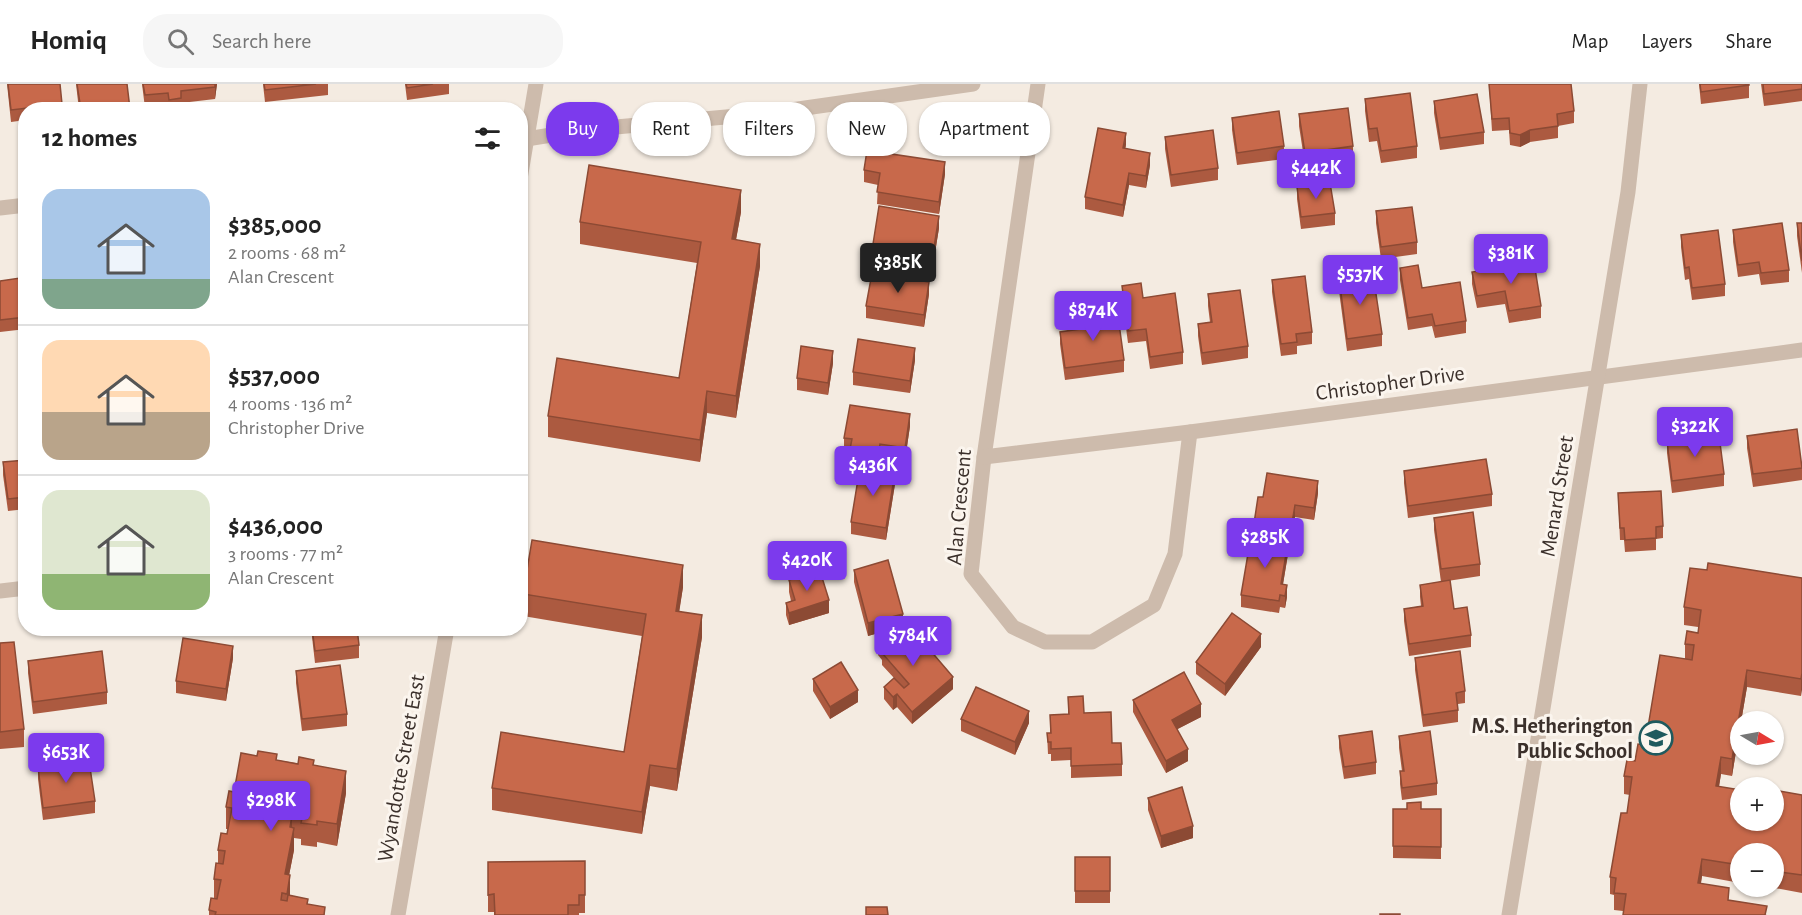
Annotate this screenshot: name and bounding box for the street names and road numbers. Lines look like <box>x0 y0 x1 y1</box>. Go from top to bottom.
street label: Christopher Drive <box>1314 362 1466 404</box>
street label: Menard Street <box>1537 434 1577 558</box>
street label: Alan Crescent <box>943 448 975 566</box>
street label: Wyandotte Street East <box>374 673 428 864</box>

